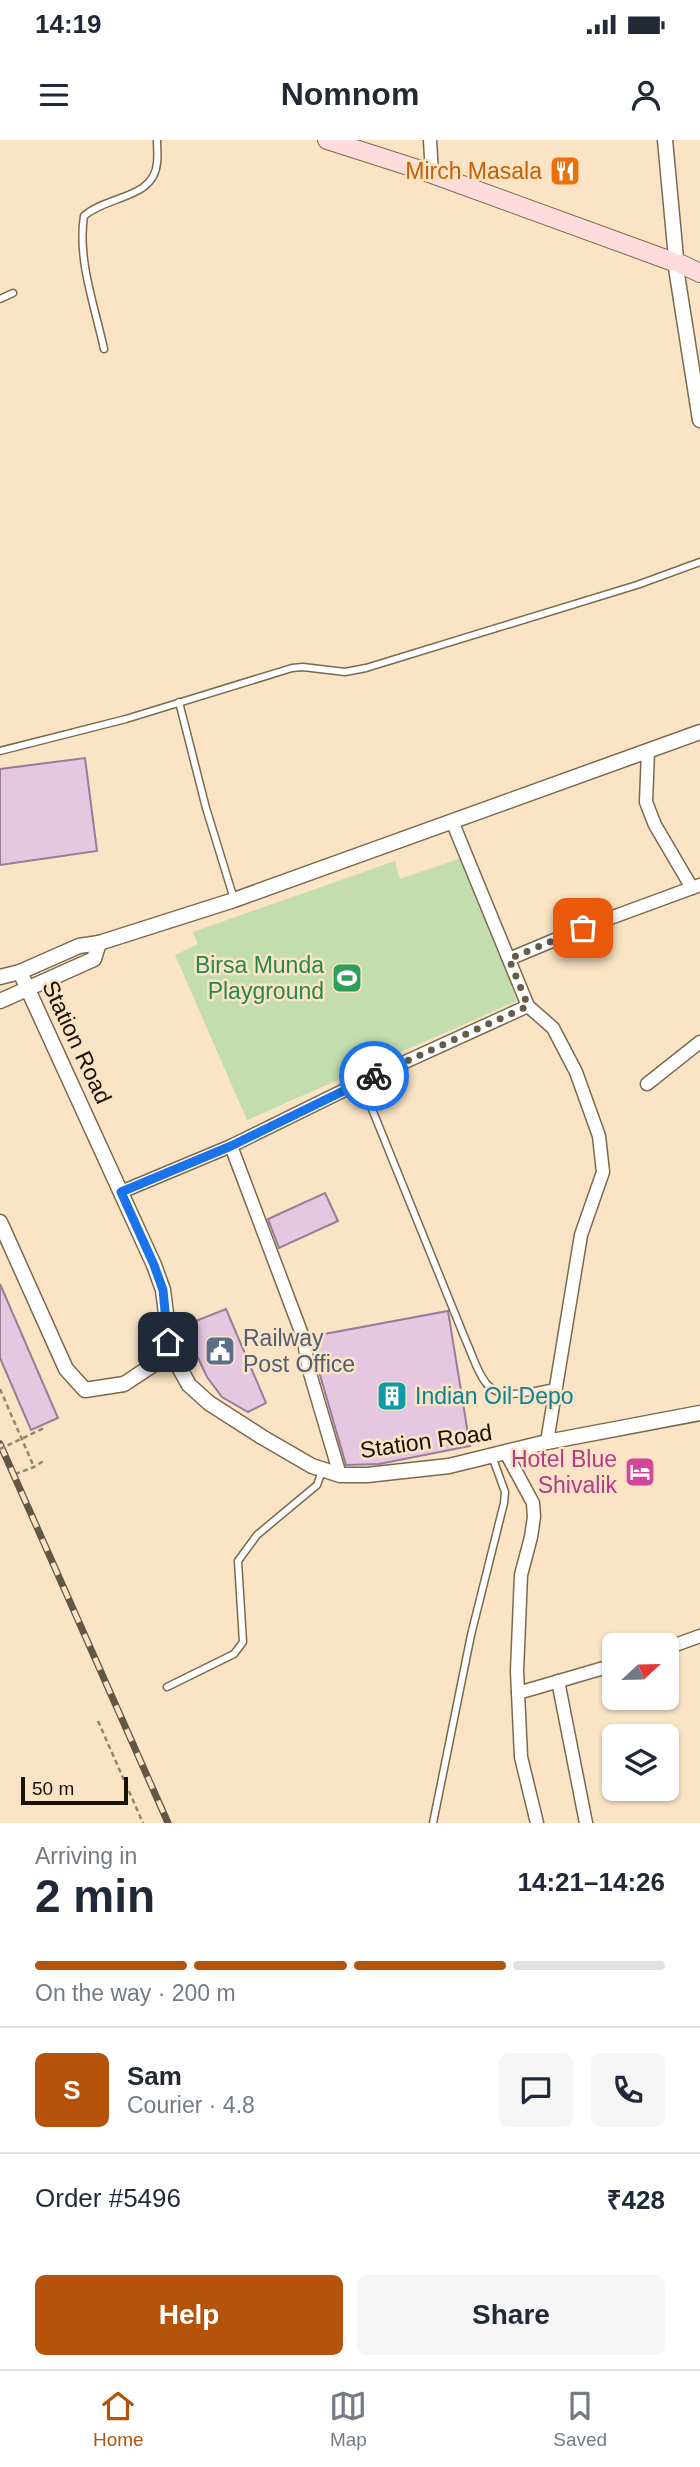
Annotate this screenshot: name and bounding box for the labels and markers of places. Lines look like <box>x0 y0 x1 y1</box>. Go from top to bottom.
restaurant icon: Mirch Masala <box>548 154 582 188</box>
place label: Mirch Masala <box>405 158 542 184</box>
pin <box>553 898 613 958</box>
place label: Birsa Munda Playground <box>195 952 324 1004</box>
sports icon: Birsa Munda Playground <box>330 961 364 995</box>
pin <box>138 1312 198 1372</box>
place label: Railway Post Office <box>243 1325 355 1377</box>
public building icon: Railway Post Office <box>203 1334 237 1368</box>
building icon: Indian Oil Depo <box>375 1379 409 1413</box>
place label: Indian Oil Depo <box>415 1383 574 1409</box>
place label: Hotel Blue Shivalik <box>511 1446 617 1498</box>
hotel icon: Hotel Blue Shivalik <box>623 1455 657 1489</box>

